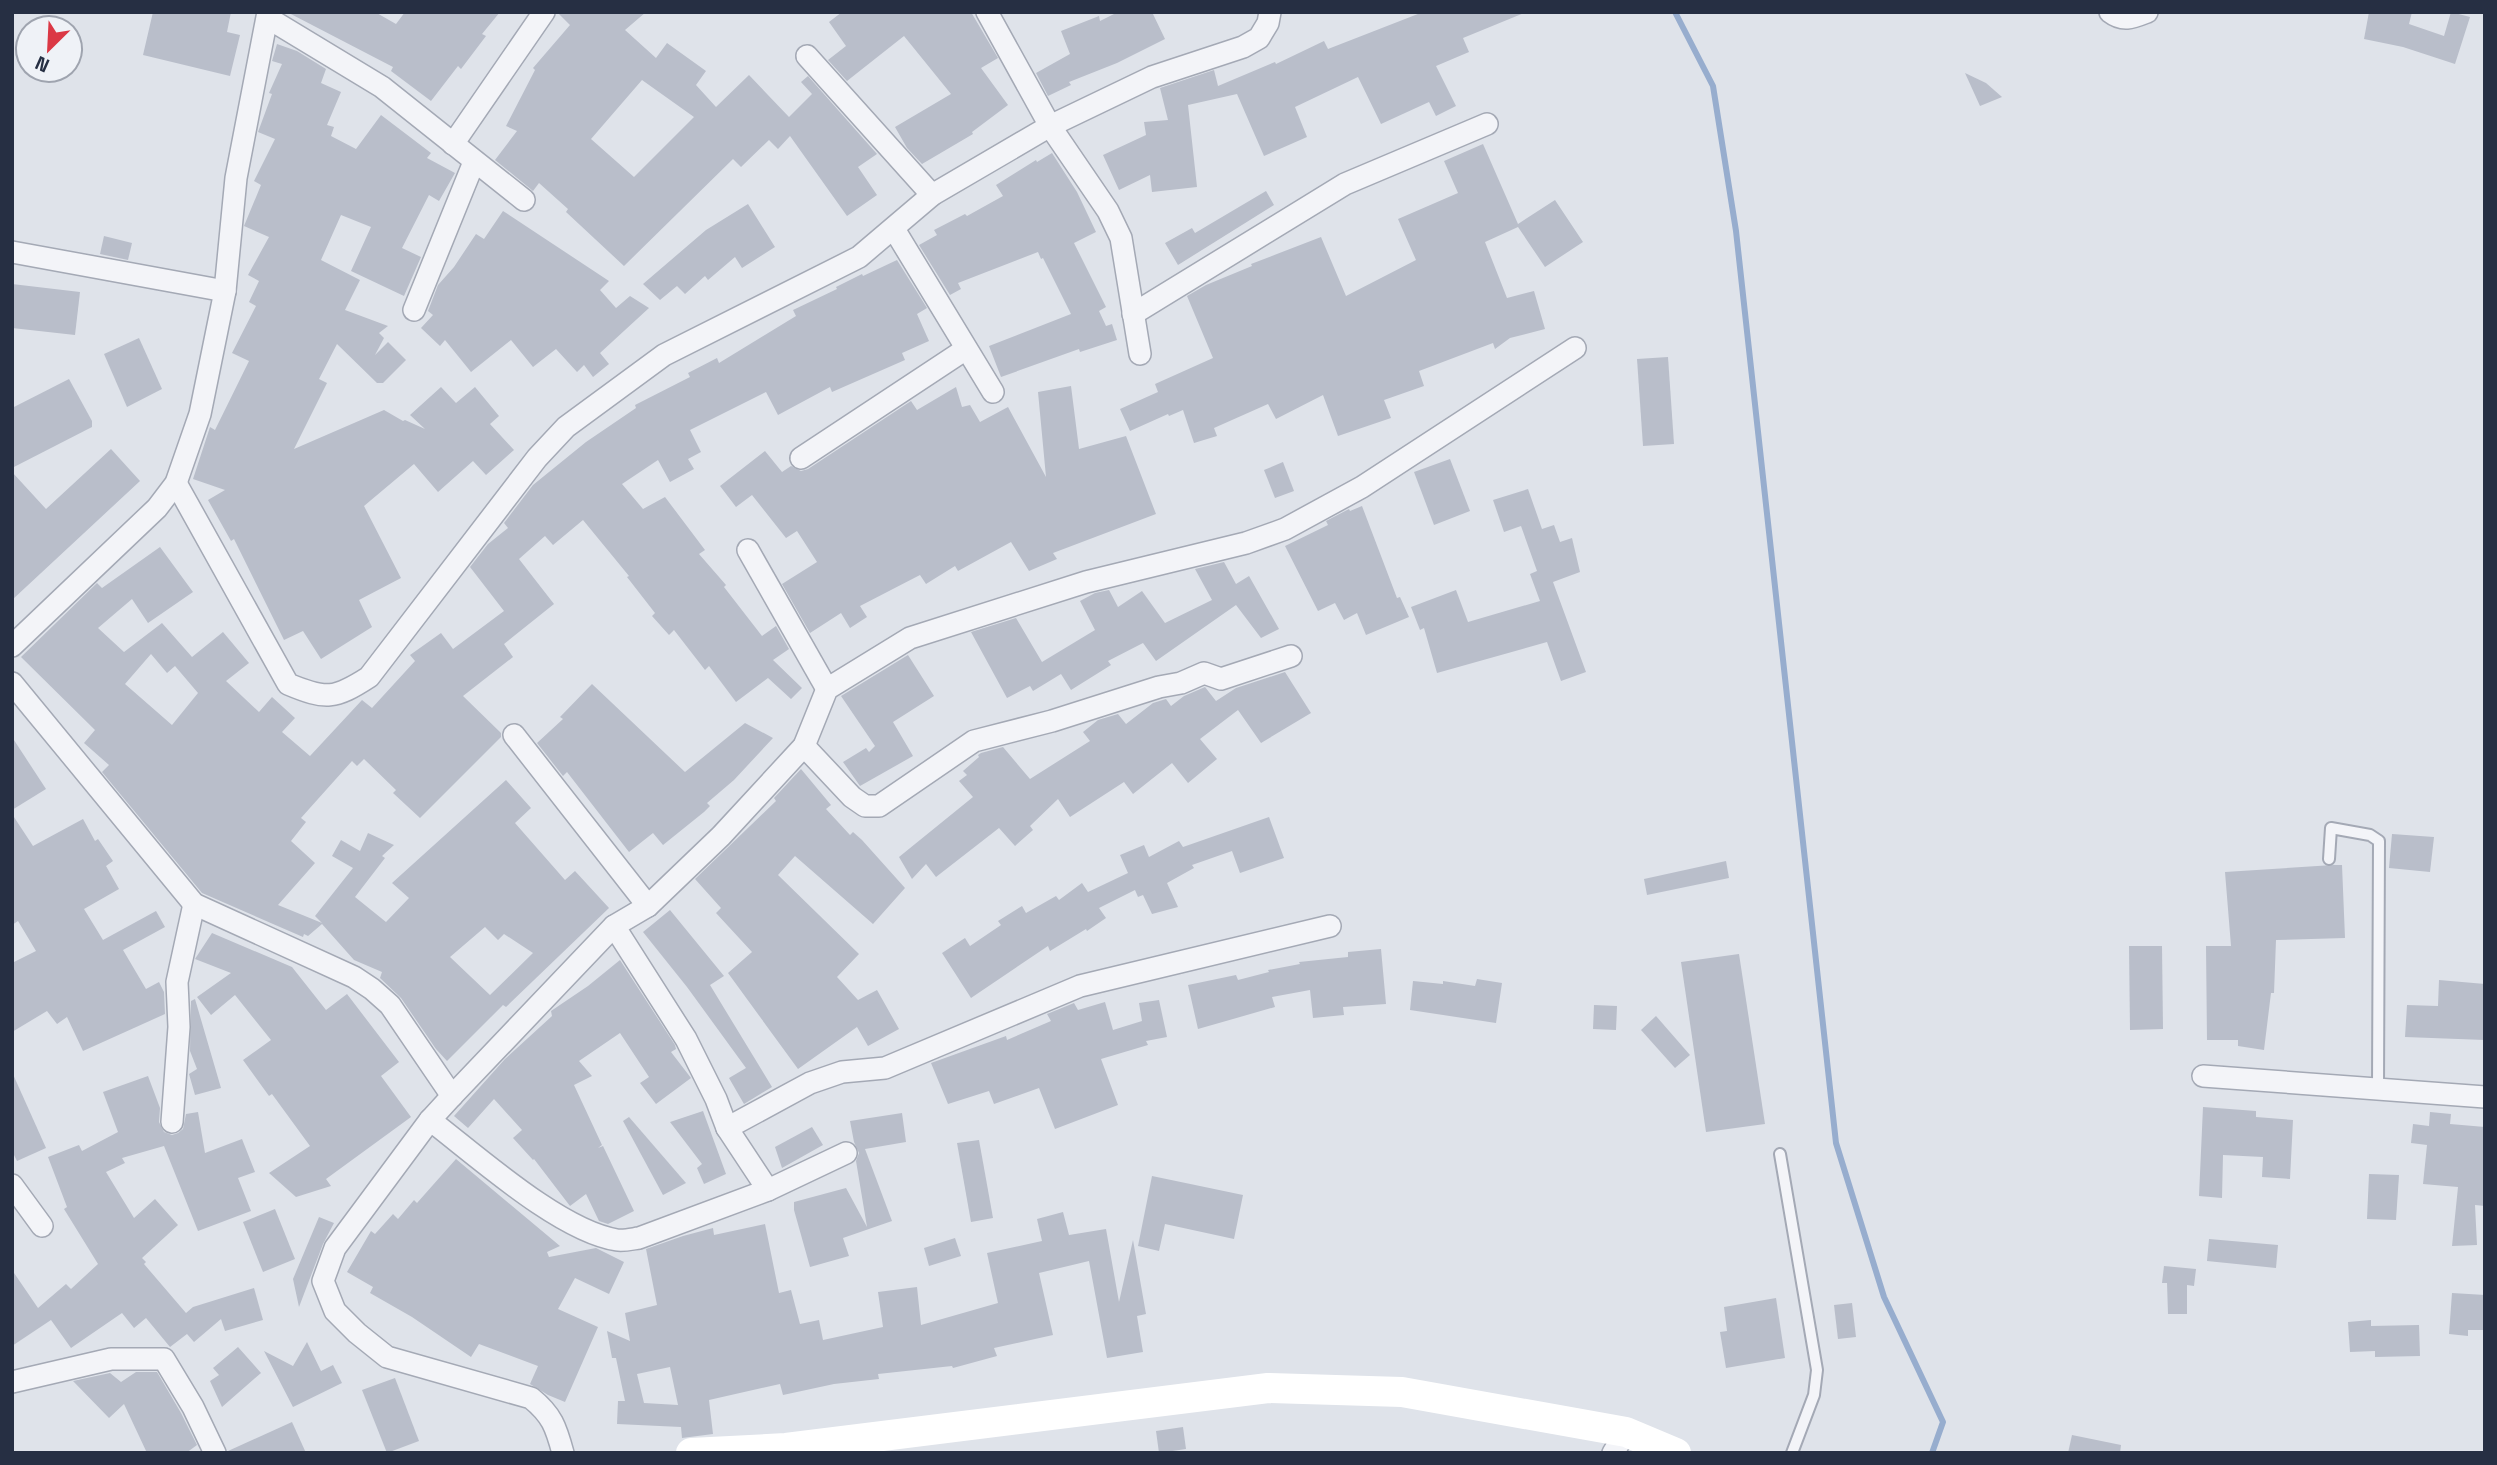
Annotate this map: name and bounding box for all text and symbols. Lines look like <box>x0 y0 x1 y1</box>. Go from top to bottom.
north arrow <box>14 14 84 84</box>
text: N <box>31 50 53 78</box>

